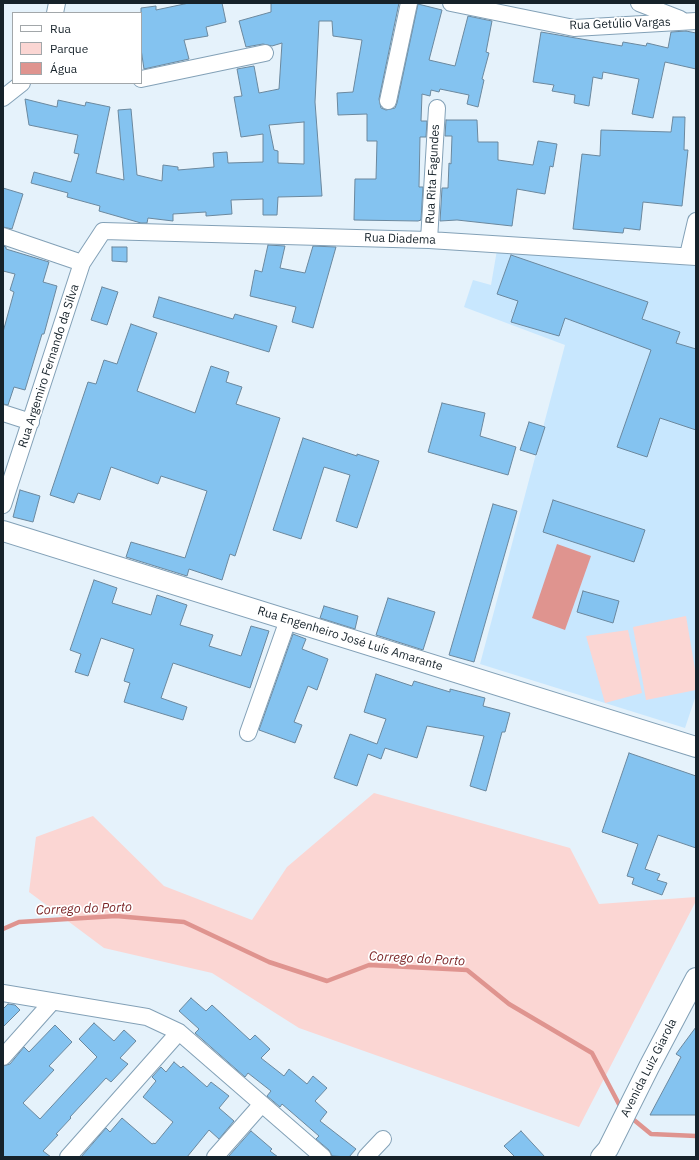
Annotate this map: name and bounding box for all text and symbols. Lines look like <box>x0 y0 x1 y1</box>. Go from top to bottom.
legend <box>12 12 142 84</box>
street label: Rua Getúlio Vargas <box>569 15 671 33</box>
text: Rua <box>50 21 71 36</box>
text: Parque <box>50 41 88 56</box>
text: Água <box>50 61 77 76</box>
street label: Rua Rita Fagundes <box>423 124 443 224</box>
street label: Rua Diadema <box>364 231 436 247</box>
street label: Rua Argemiro Fernando da Silva <box>16 282 82 450</box>
street label: Rua Engenheiro José Luís Amarante <box>256 604 444 674</box>
water label: Corrego do Porto <box>36 900 132 918</box>
water label: Corrego do Porto <box>369 949 465 969</box>
street label: Avenida Luiz Giarola <box>618 1016 680 1120</box>

